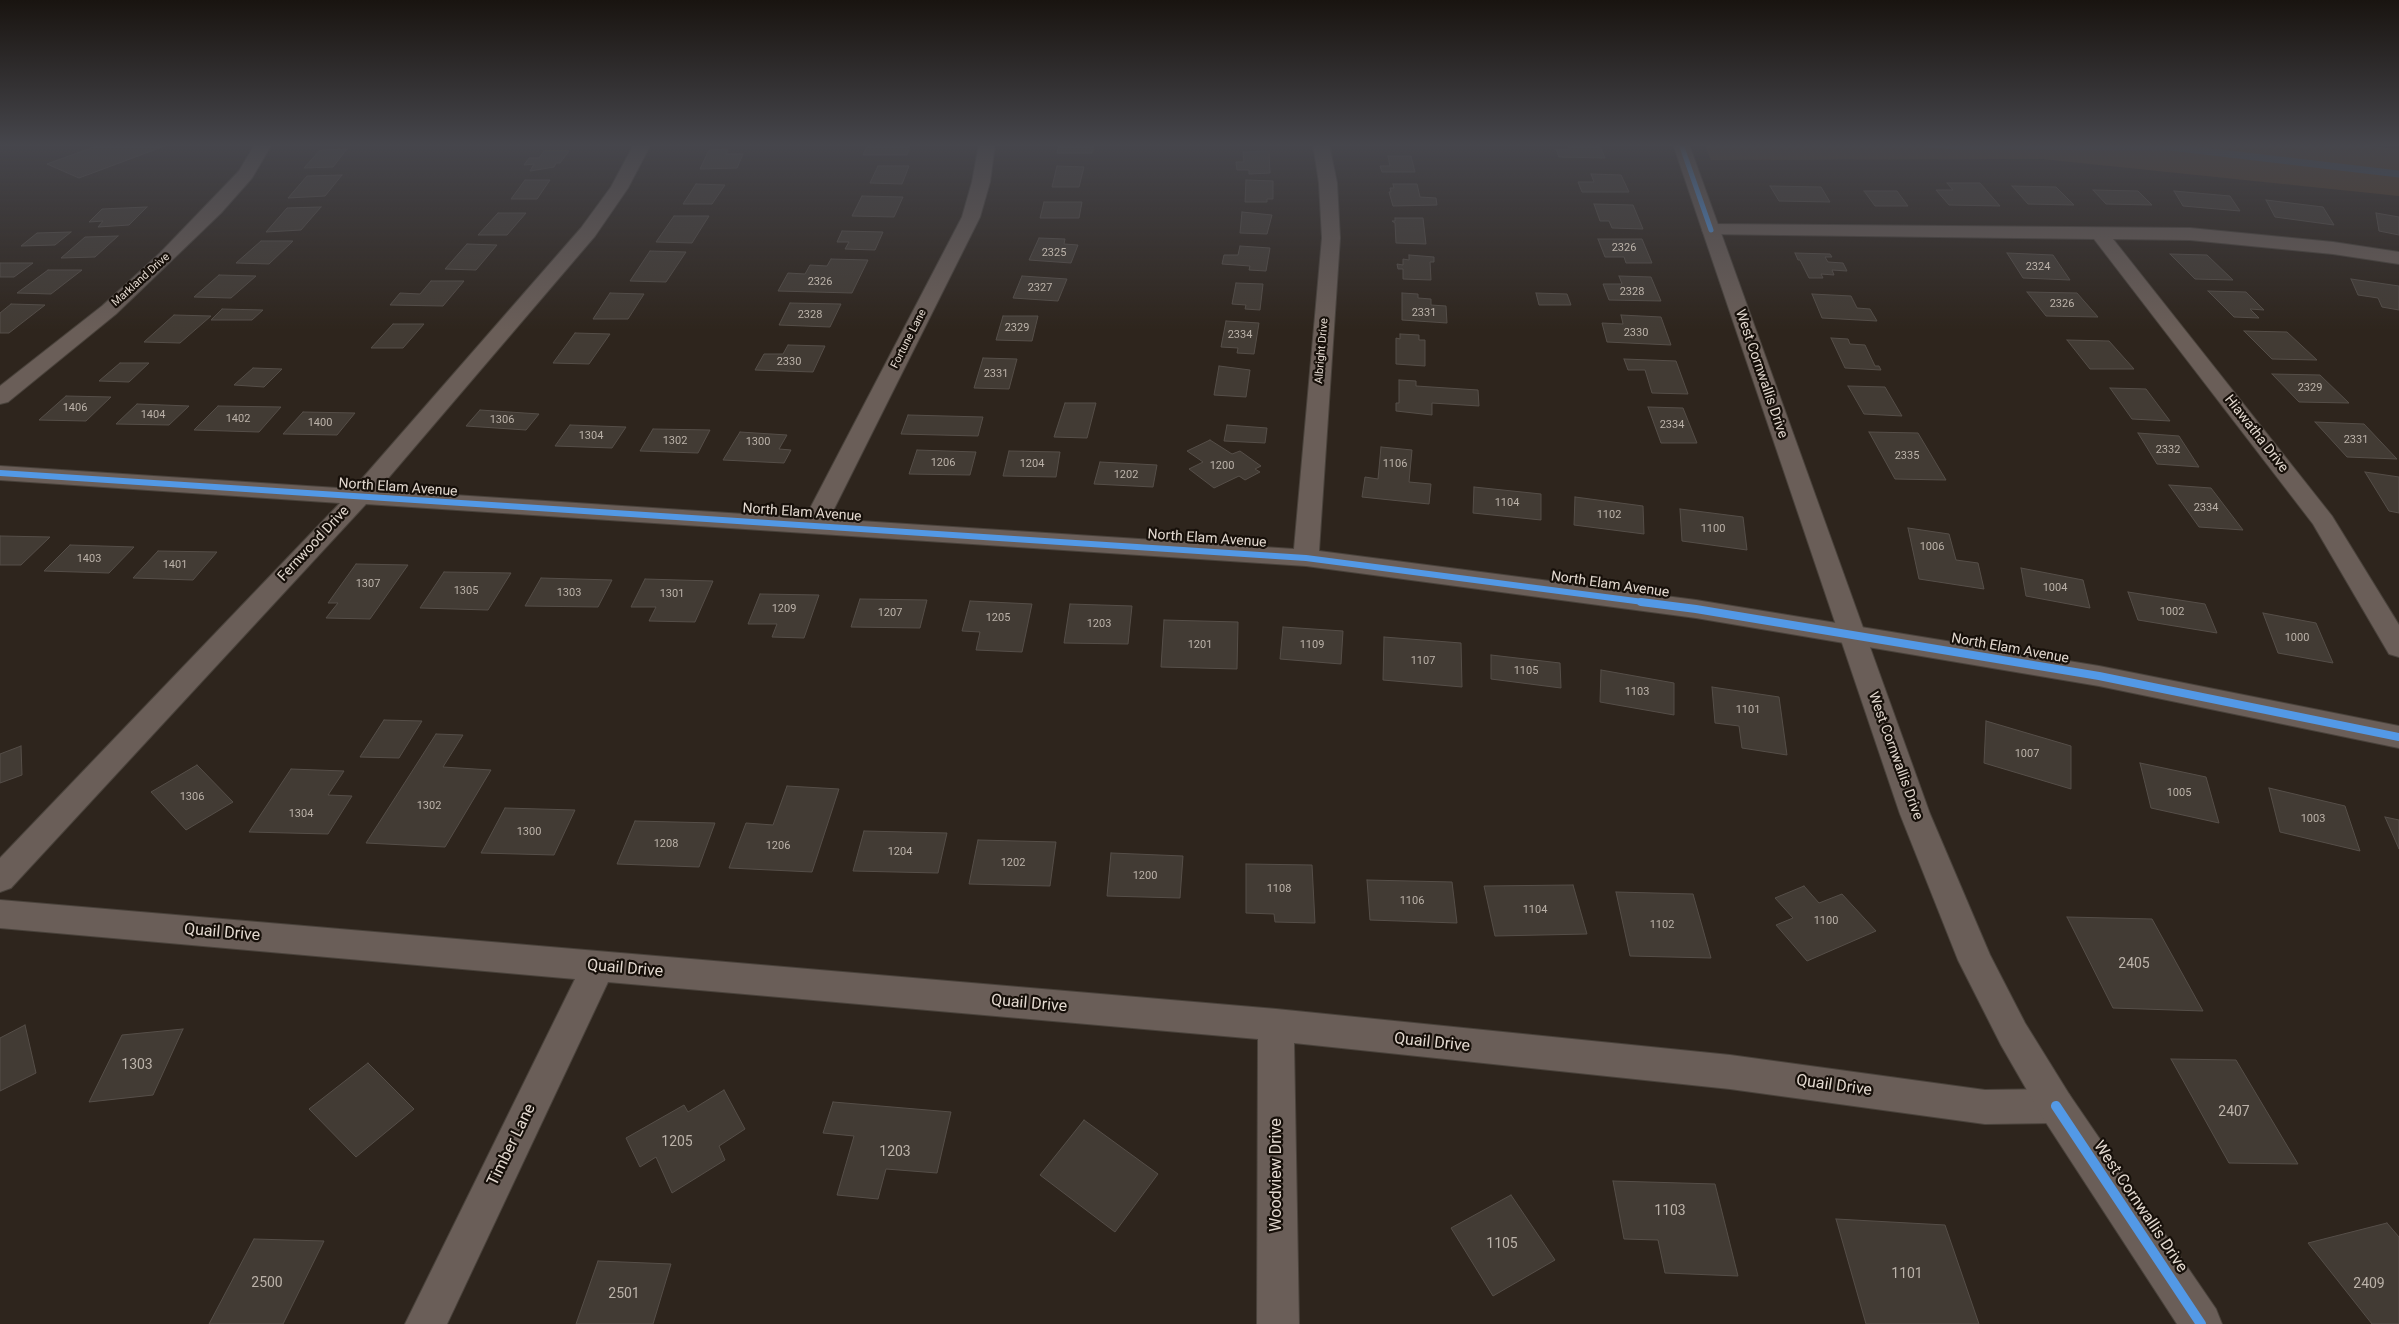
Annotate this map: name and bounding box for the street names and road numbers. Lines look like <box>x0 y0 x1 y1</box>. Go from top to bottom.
street label: Markland Drive <box>109 251 173 309</box>
street label: Fortune Lane <box>889 307 929 371</box>
street label: West Cornwallis Drive <box>1731 307 1791 441</box>
street label: Albright Drive <box>1313 318 1331 384</box>
street label: Hiawatha Drive <box>2220 392 2292 476</box>
street label: North Elam Avenue <box>338 475 458 501</box>
street label: North Elam Avenue <box>742 500 862 526</box>
street label: Fernwood Drive <box>275 503 353 585</box>
street label: North Elam Avenue <box>1147 526 1267 552</box>
street label: North Elam Avenue <box>1550 568 1670 602</box>
street label: North Elam Avenue <box>1950 630 2070 668</box>
street label: West Cornwallis Drive <box>1864 690 1926 822</box>
street label: Quail Drive <box>183 920 261 946</box>
street label: Quail Drive <box>586 956 664 982</box>
street label: Quail Drive <box>990 991 1068 1017</box>
street label: Quail Drive <box>1393 1029 1471 1057</box>
street label: Quail Drive <box>1795 1071 1873 1101</box>
street label: Timber Lane <box>484 1101 540 1189</box>
street label: Woodview Drive <box>1267 1118 1287 1232</box>
street label: West Cornwallis Drive <box>2089 1138 2191 1276</box>

